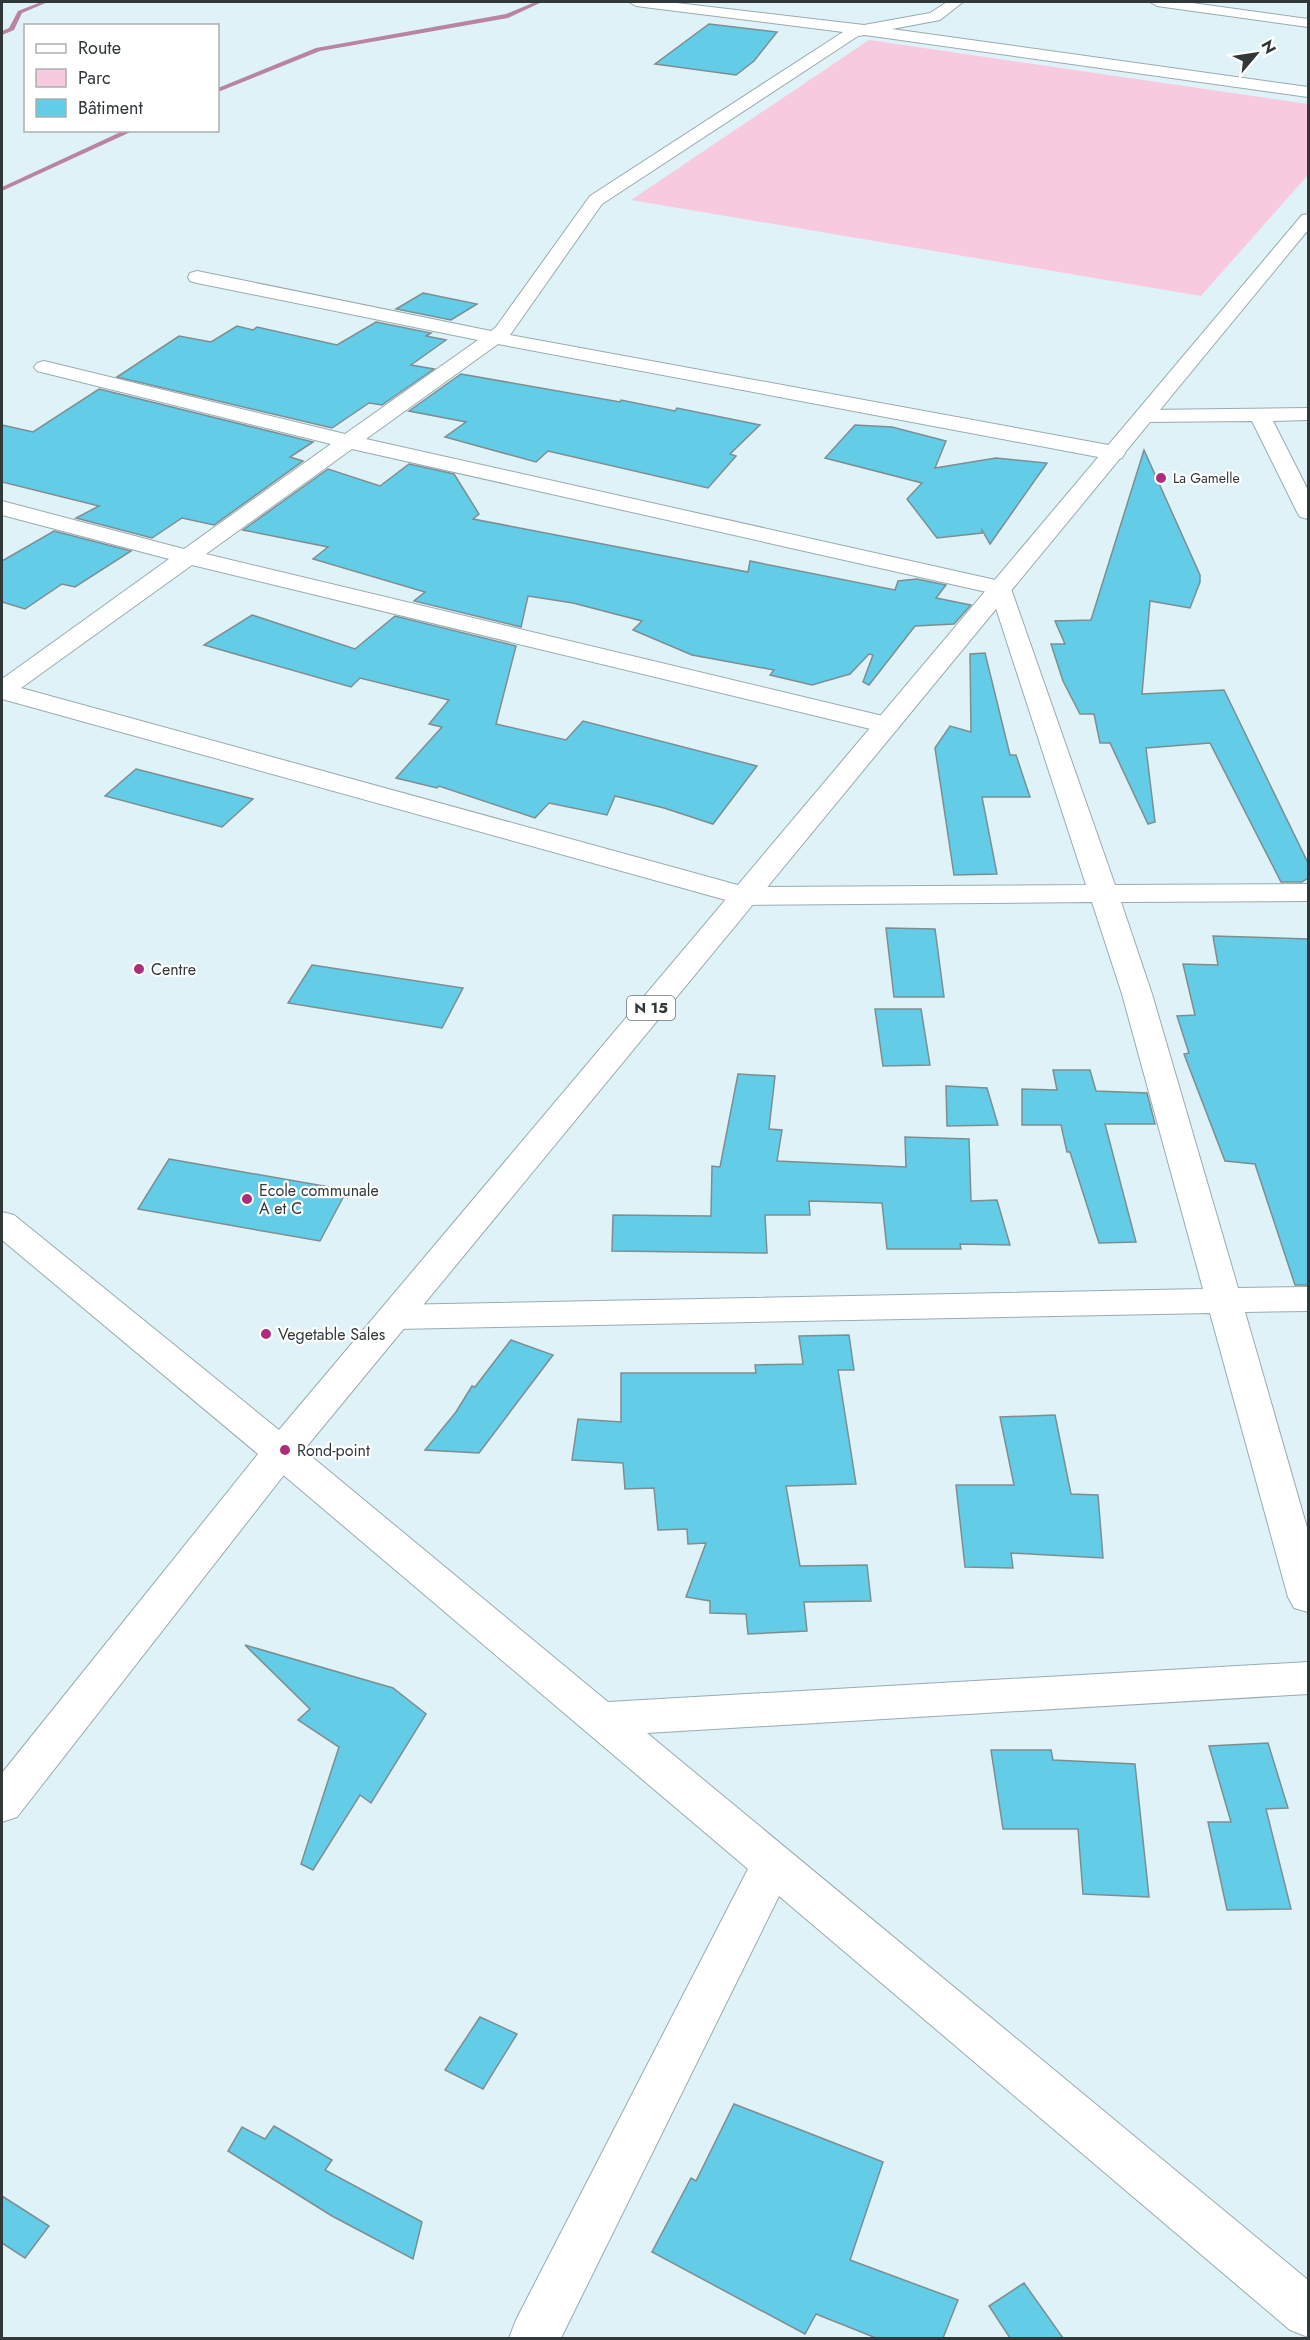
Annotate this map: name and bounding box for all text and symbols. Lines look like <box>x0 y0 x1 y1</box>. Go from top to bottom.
legend <box>24 24 219 132</box>
north arrow <box>1226 24 1286 84</box>
text: Route <box>78 35 121 61</box>
text: N <box>1256 36 1282 58</box>
text: Parc <box>78 65 111 91</box>
text: Bâtiment <box>78 95 144 121</box>
place label: La Gamelle <box>1173 468 1240 488</box>
marker: La Gamelle <box>1154 471 1168 485</box>
place label: Centre <box>151 958 196 981</box>
marker: Centre <box>132 962 146 976</box>
road number: N 15 <box>627 996 675 1020</box>
place label: Ecole communale A et C <box>259 1179 379 1220</box>
marker: Ecole communale A et C <box>240 1192 254 1206</box>
place label: Vegetable Sales <box>278 1323 385 1346</box>
marker: Vegetable Sales <box>259 1327 273 1341</box>
place label: Rond-point <box>297 1439 370 1462</box>
marker: Rond-point <box>278 1443 292 1457</box>

